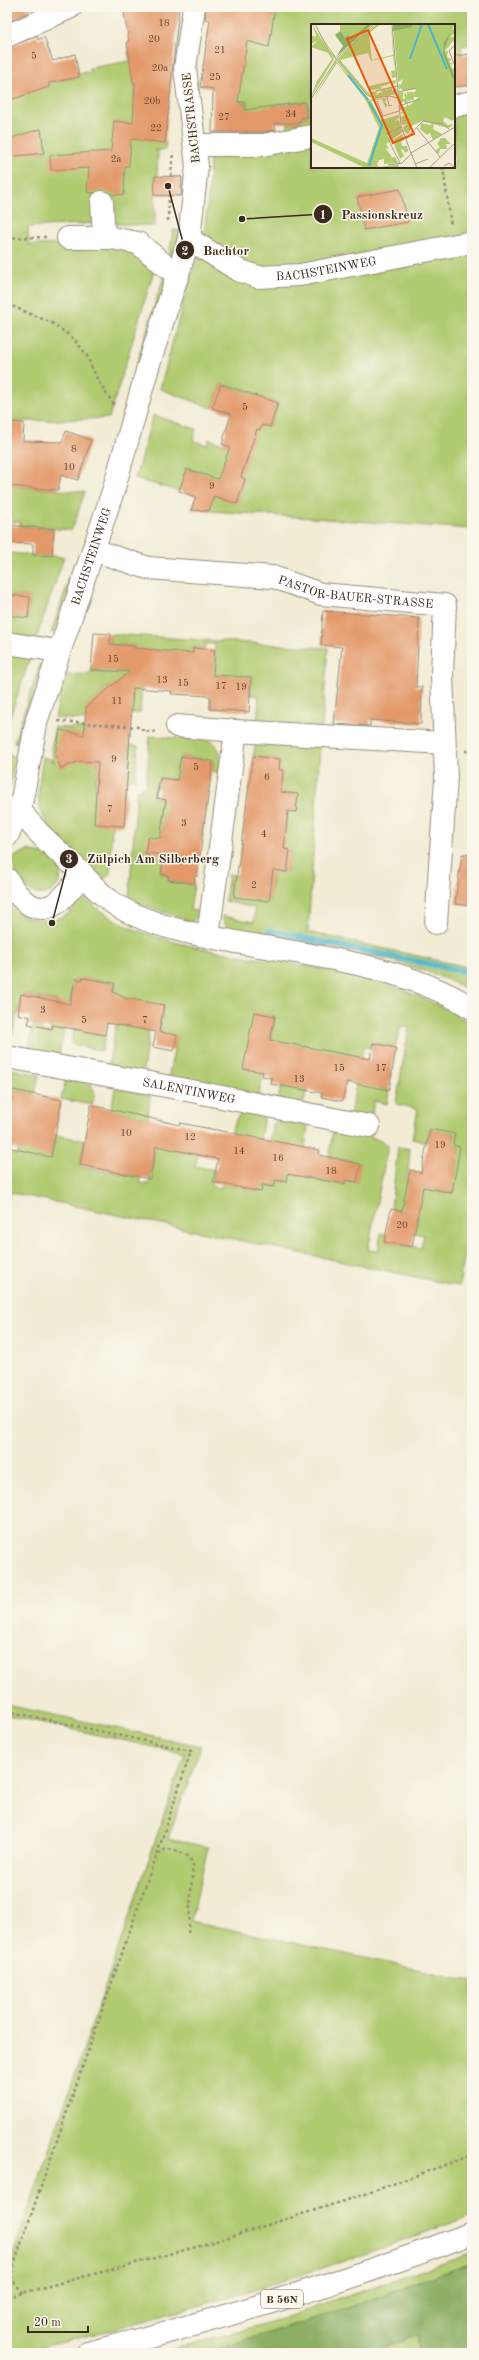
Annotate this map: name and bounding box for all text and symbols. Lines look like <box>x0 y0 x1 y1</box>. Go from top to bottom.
house number: 18 <box>158 18 170 28</box>
inset map <box>311 24 455 168</box>
house number: 20 <box>148 34 160 44</box>
house number: 21 <box>214 45 226 55</box>
house number: 5 <box>31 51 37 61</box>
house number: 20a <box>152 63 168 73</box>
street label: BACHSTRASSE <box>181 72 203 164</box>
house number: 25 <box>209 72 221 82</box>
house number: 20b <box>144 96 160 106</box>
house number: 34 <box>285 109 297 119</box>
house number: 27 <box>218 112 230 122</box>
house number: 22 <box>150 123 162 133</box>
house number: 2a <box>111 154 121 164</box>
callout: Passionskreuz <box>313 202 431 227</box>
text: Passionskreuz <box>341 209 423 222</box>
text: 1 <box>320 210 326 222</box>
callout: Bachtor <box>175 238 257 263</box>
text: Bachtor <box>203 245 249 258</box>
text: 2 <box>182 246 189 258</box>
street label: BACHSTEINWEG <box>276 255 378 283</box>
house number: 5 <box>242 402 248 412</box>
house number: 8 <box>71 444 77 454</box>
house number: 10 <box>63 462 75 472</box>
house number: 9 <box>209 481 215 491</box>
street label: BACHSTEINWEG <box>70 506 114 607</box>
street label: PASTOR-BAUER-STRASSE <box>276 574 434 611</box>
house number: 15 <box>107 654 119 664</box>
house number: 13 <box>156 675 168 685</box>
house number: 15 <box>177 678 189 688</box>
house number: 17 <box>215 681 227 691</box>
house number: 19 <box>235 682 247 692</box>
house number: 11 <box>111 696 123 706</box>
house number: 9 <box>111 754 117 764</box>
house number: 5 <box>193 762 199 772</box>
house number: 6 <box>264 772 270 782</box>
house number: 7 <box>107 804 113 814</box>
house number: 3 <box>181 818 187 828</box>
house number: 4 <box>261 829 267 839</box>
callout: Zülpich Am Silberberg <box>59 846 227 871</box>
text: Zülpich Am Silberberg <box>87 853 220 866</box>
text: 3 <box>66 854 73 866</box>
house number: 2 <box>251 880 257 890</box>
house number: 3 <box>40 1005 46 1015</box>
house number: 5 <box>81 1015 87 1025</box>
house number: 7 <box>142 1015 148 1025</box>
house number: 15 <box>333 1063 345 1073</box>
house number: 17 <box>375 1063 387 1073</box>
house number: 13 <box>293 1074 305 1084</box>
street label: SALENTINWEG <box>141 1077 236 1107</box>
house number: 10 <box>120 1128 132 1138</box>
house number: 12 <box>184 1132 196 1142</box>
house number: 19 <box>434 1140 446 1150</box>
house number: 14 <box>233 1146 245 1156</box>
house number: 16 <box>272 1153 284 1163</box>
house number: 18 <box>325 1166 337 1176</box>
house number: 20 <box>396 1220 408 1230</box>
road number: B 56N <box>261 2290 303 2308</box>
scale bar <box>28 2308 88 2334</box>
text: 20 m <box>34 2317 61 2329</box>

